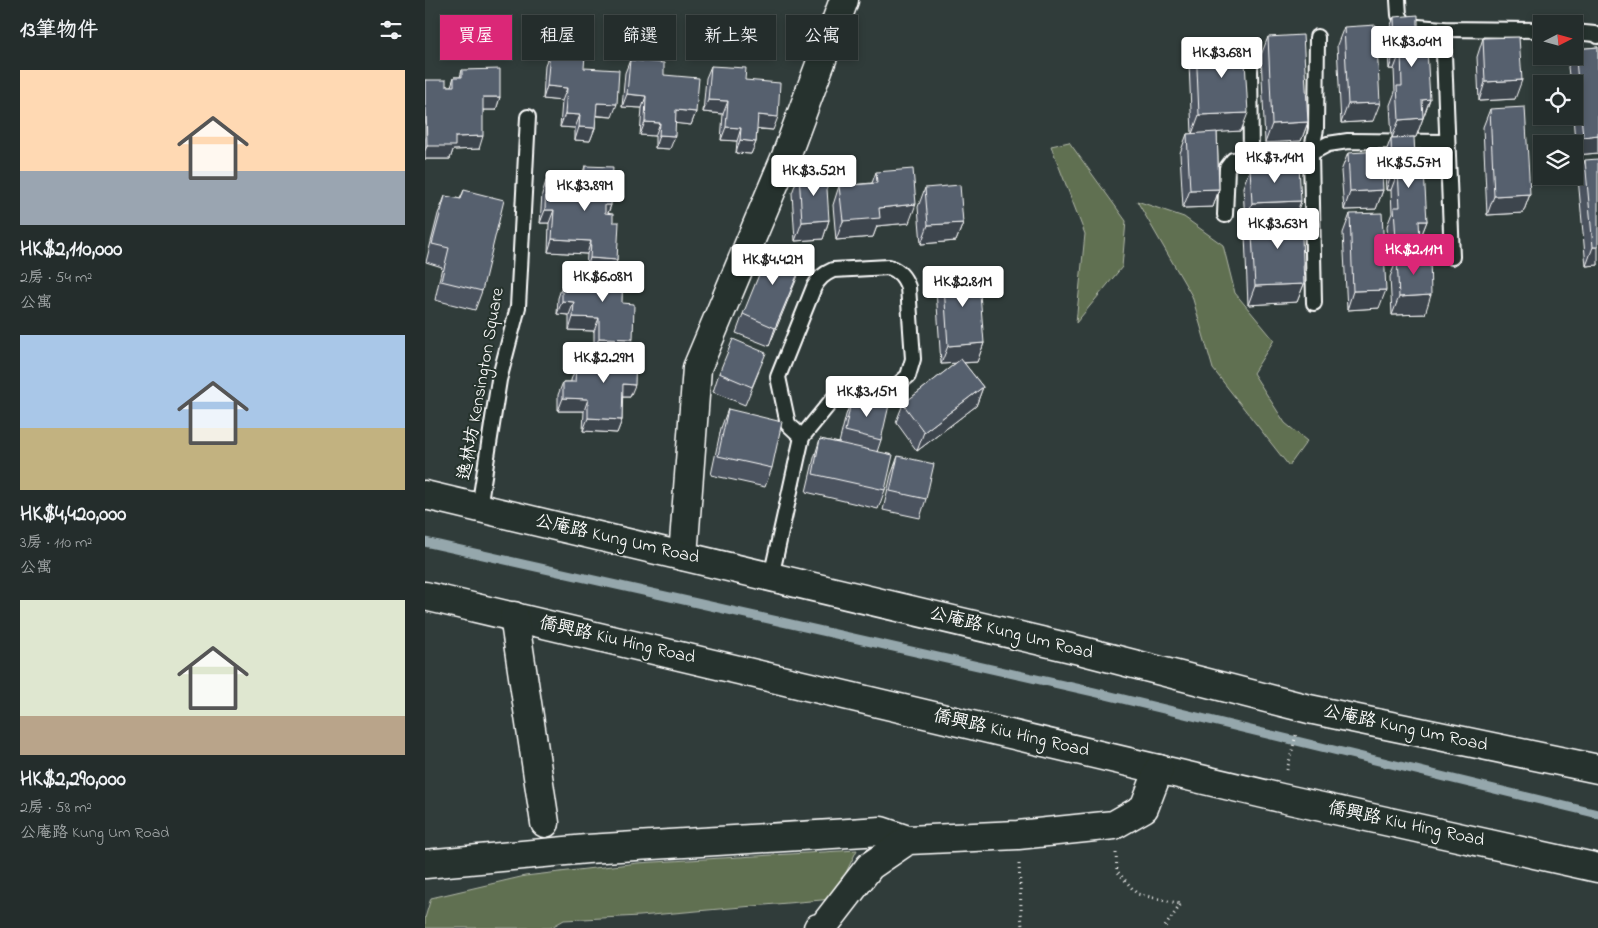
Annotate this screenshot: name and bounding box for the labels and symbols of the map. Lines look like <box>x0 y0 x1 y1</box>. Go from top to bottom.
north arrow <box>1533 15 1583 65</box>
pin: HK$3.04M <box>1360 26 1464 68</box>
pin: HK$3.68M <box>1170 36 1274 79</box>
pin: HK$7.14M <box>1223 142 1327 184</box>
pin: HK$5.57M <box>1357 146 1461 189</box>
pin: HK$3.52M <box>762 154 866 197</box>
pin: HK$3.89M <box>533 170 637 212</box>
pin: HK$3.63M <box>1226 208 1330 250</box>
pin: HK$2.11M <box>1362 234 1466 276</box>
pin: HK$4.42M <box>721 244 825 286</box>
pin: HK$6.08M <box>551 260 655 303</box>
pin: HK$2.81M <box>911 266 1015 308</box>
street label: 逸林坊 Kensington Square <box>452 285 513 482</box>
pin: HK$2.29M <box>552 342 656 384</box>
pin: HK$3.15M <box>815 376 919 418</box>
street label: 公庵路 Kung Um Road <box>532 508 702 573</box>
street label: 公庵路 Kung Um Road <box>926 601 1096 668</box>
street label: 僑興路 Kiu Hing Road <box>536 610 698 673</box>
street label: 公庵路 Kung Um Road <box>1320 699 1490 760</box>
street label: 僑興路 Kiu Hing Road <box>930 703 1092 766</box>
street label: 僑興路 Kiu Hing Road <box>1325 796 1487 855</box>

